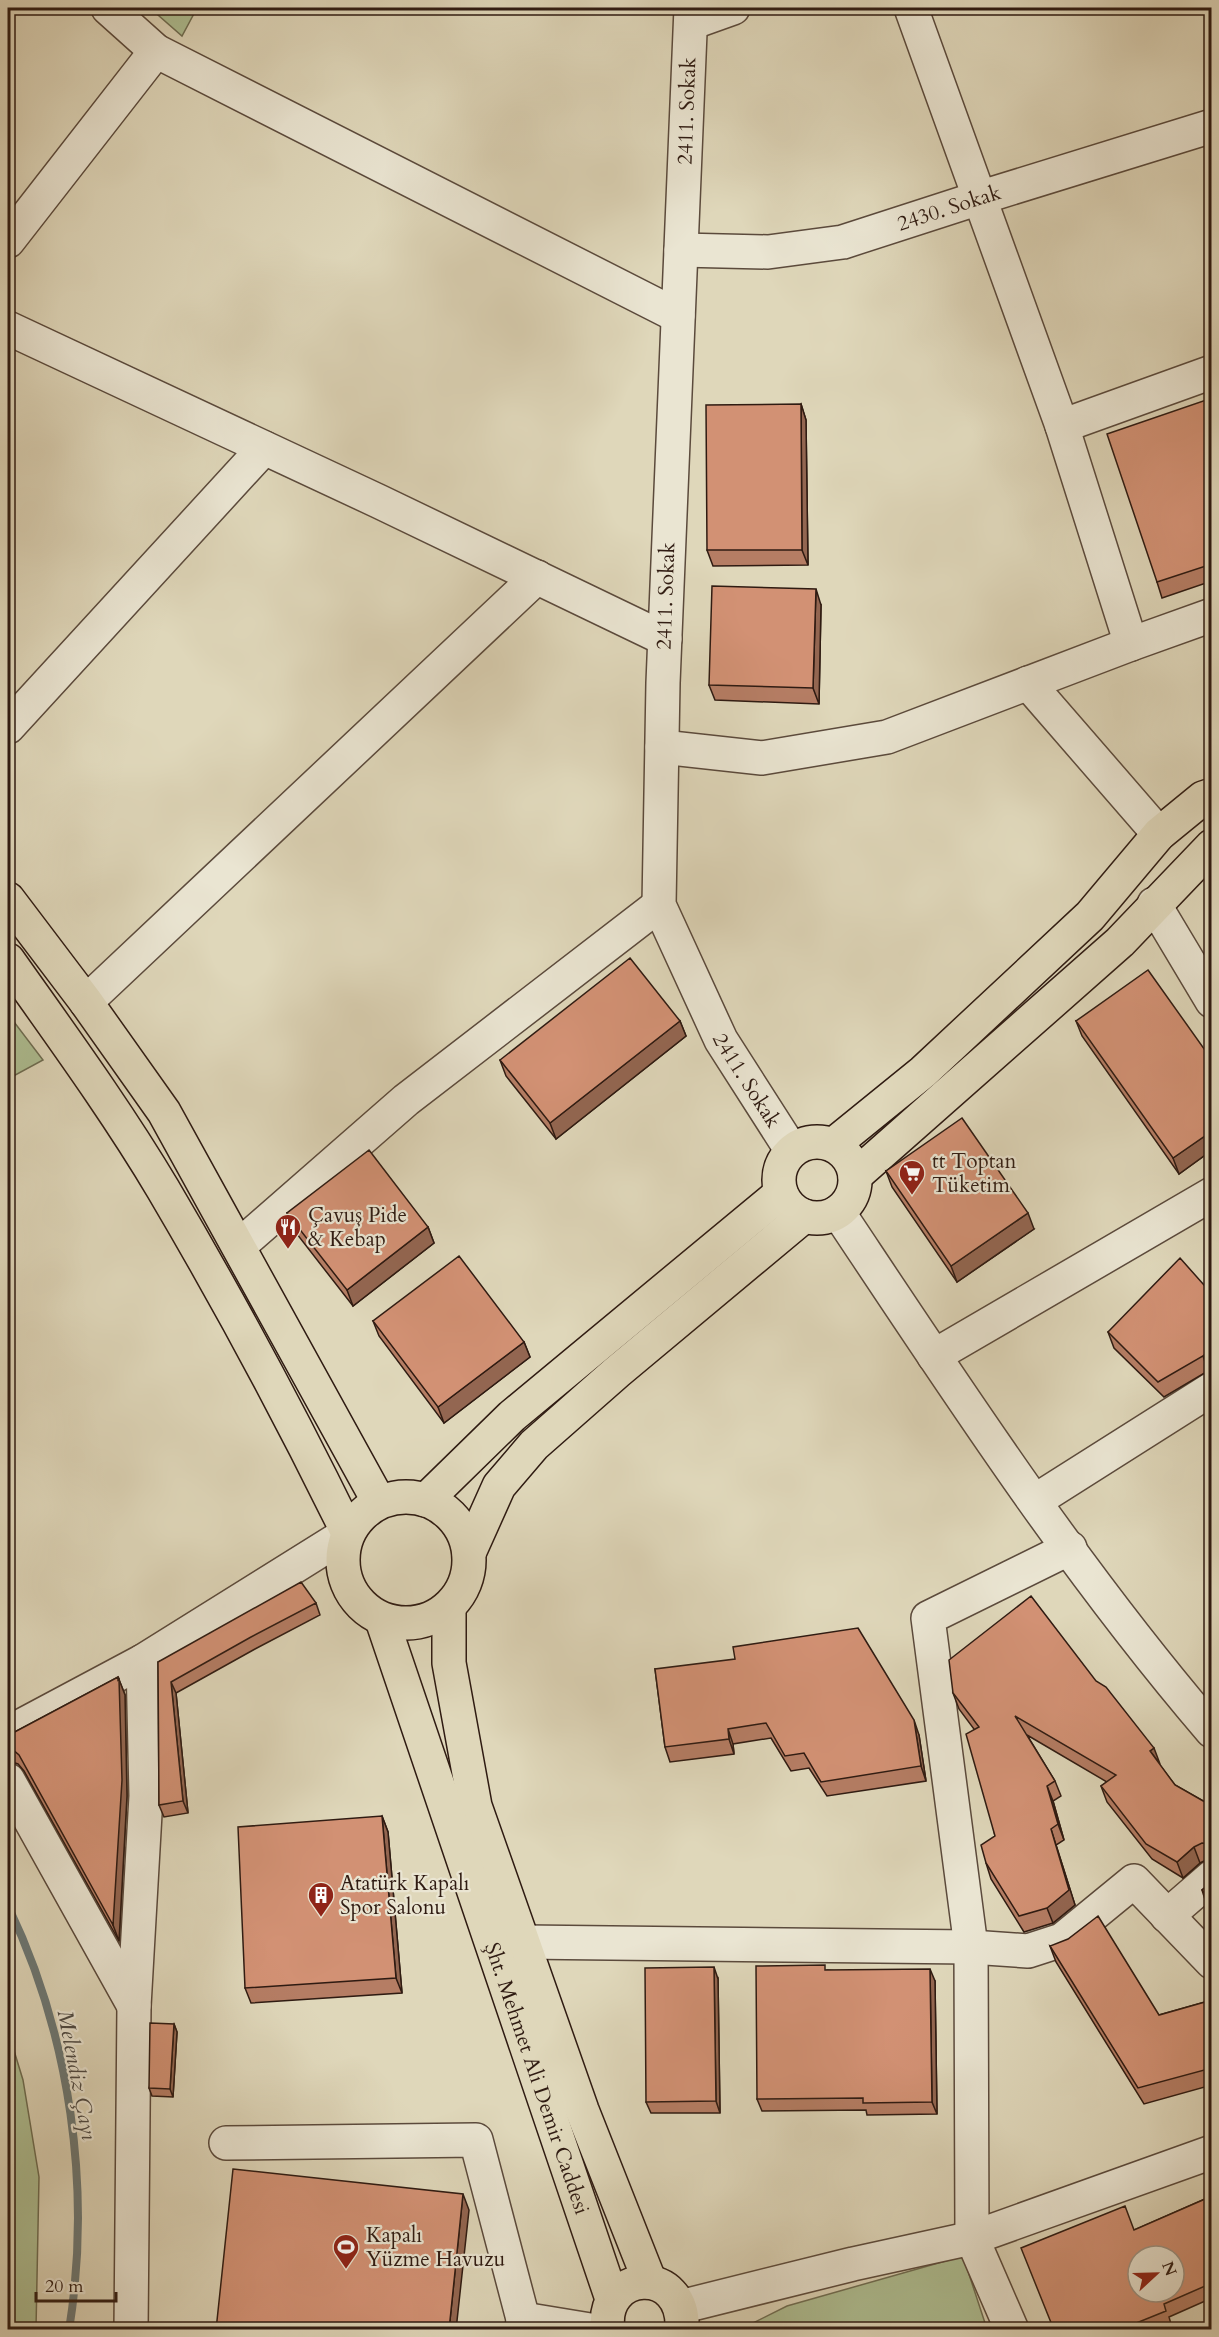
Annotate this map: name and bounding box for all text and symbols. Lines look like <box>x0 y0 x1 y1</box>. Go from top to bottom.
street label: 2411. Sokak <box>671 56 703 165</box>
street label: 2430. Sokak <box>893 177 1005 238</box>
street label: 2411. Sokak <box>650 541 682 650</box>
street label: 2411. Sokak <box>705 1029 788 1134</box>
place label: tt Toptan Tüketim <box>932 1147 1017 1200</box>
supermarket icon: tt Toptan Tüketim <box>897 1158 927 1196</box>
place label: Çavuş Pide & Kebap <box>308 1201 407 1254</box>
restaurant icon: Çavuş Pide & Kebap <box>273 1212 303 1250</box>
place label: Atatürk Kapalı Spor Salonu <box>340 1869 470 1922</box>
building icon: Atatürk Kapalı Spor Salonu <box>306 1880 336 1918</box>
street label: Şht. Mehmet Ali Demir Caddesi <box>478 1939 597 2218</box>
water label: Melendiz Çayı <box>50 2007 104 2143</box>
place label: Kapalı Yüzme Havuzu <box>366 2221 505 2274</box>
sports icon: Kapalı Yüzme Havuzu <box>331 2232 361 2270</box>
north arrow <box>1126 2244 1186 2304</box>
text: N <box>1156 2258 1182 2279</box>
scale bar <box>36 2265 116 2303</box>
text: 20 m <box>45 2274 84 2299</box>

